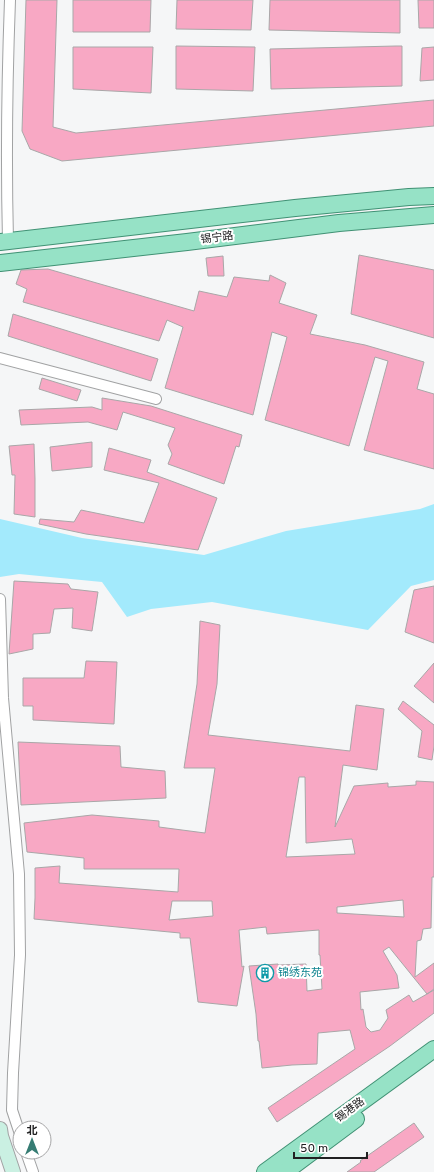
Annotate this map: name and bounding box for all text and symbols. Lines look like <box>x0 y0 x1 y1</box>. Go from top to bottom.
street label: 锡宁路 <box>200 229 234 247</box>
building icon: 锦绣东苑 <box>255 963 275 983</box>
place label: 锦绣东苑 <box>278 966 322 980</box>
street label: 锡港路 <box>333 1095 367 1125</box>
north arrow <box>12 1120 52 1160</box>
text: 北 <box>27 1124 38 1138</box>
scale bar <box>294 1134 367 1160</box>
text: 50 m <box>300 1141 328 1157</box>

